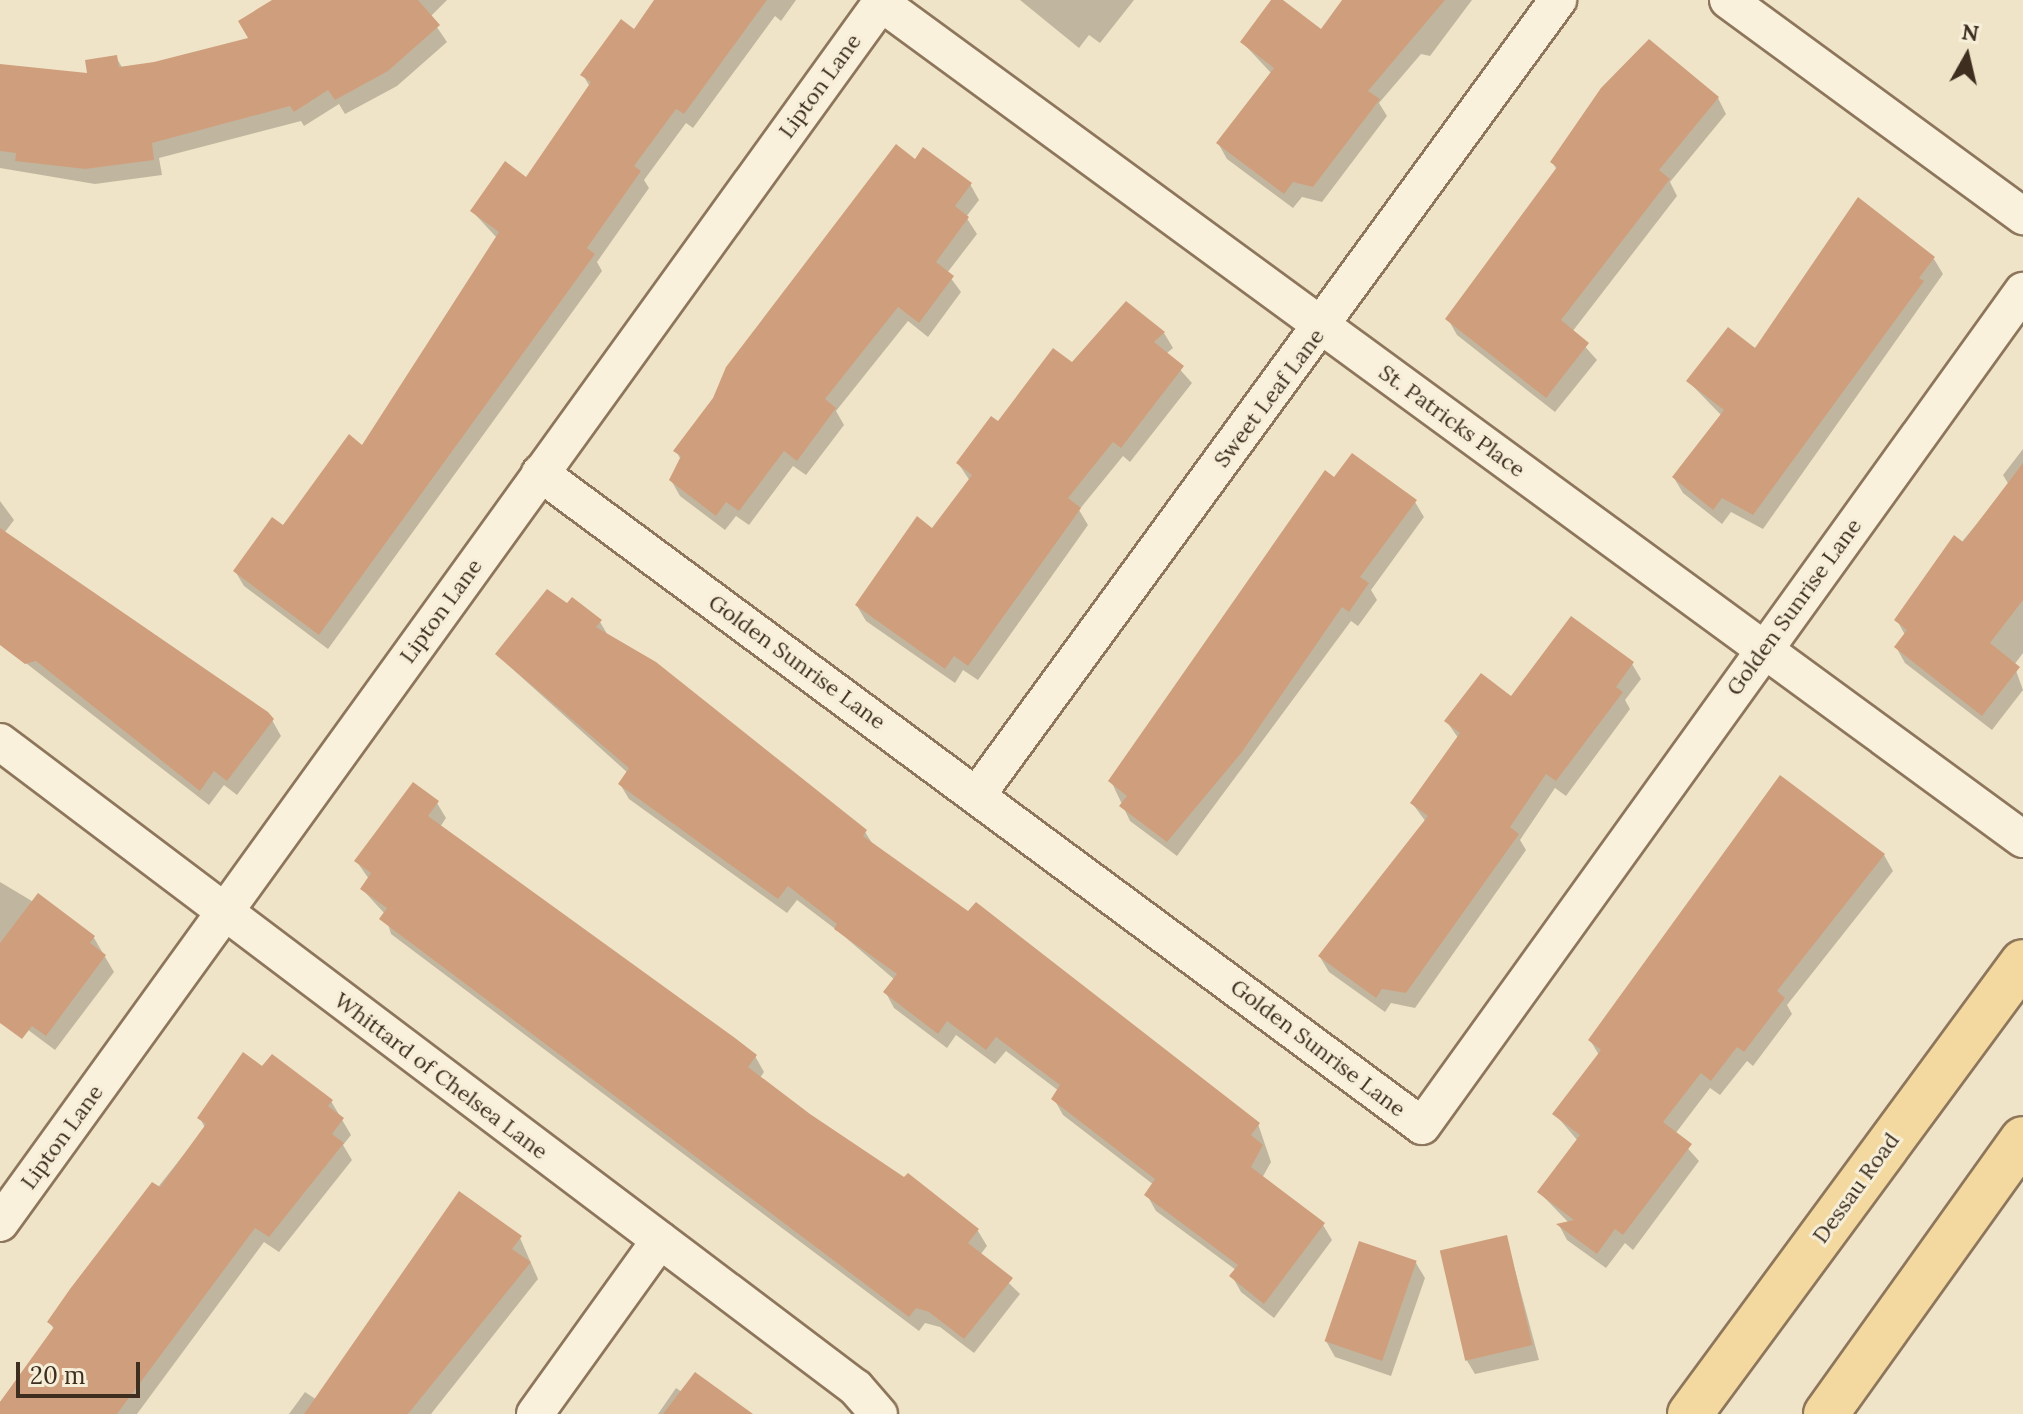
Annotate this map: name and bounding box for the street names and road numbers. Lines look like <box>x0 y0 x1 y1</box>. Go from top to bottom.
street label: Lipton Lane <box>773 29 867 143</box>
street label: Sweet Leaf Lane <box>1208 324 1330 472</box>
street label: St. Patricks Place <box>1374 359 1530 483</box>
street label: Golden Sunrise Lane <box>1721 513 1867 701</box>
street label: Lipton Lane <box>394 554 488 668</box>
street label: Golden Sunrise Lane <box>703 589 891 735</box>
street label: Golden Sunrise Lane <box>1225 974 1411 1122</box>
street label: Whittard of Chelsea Lane <box>329 987 553 1165</box>
street label: Lipton Lane <box>15 1080 109 1194</box>
street label: Dessau Road <box>1807 1128 1905 1248</box>

